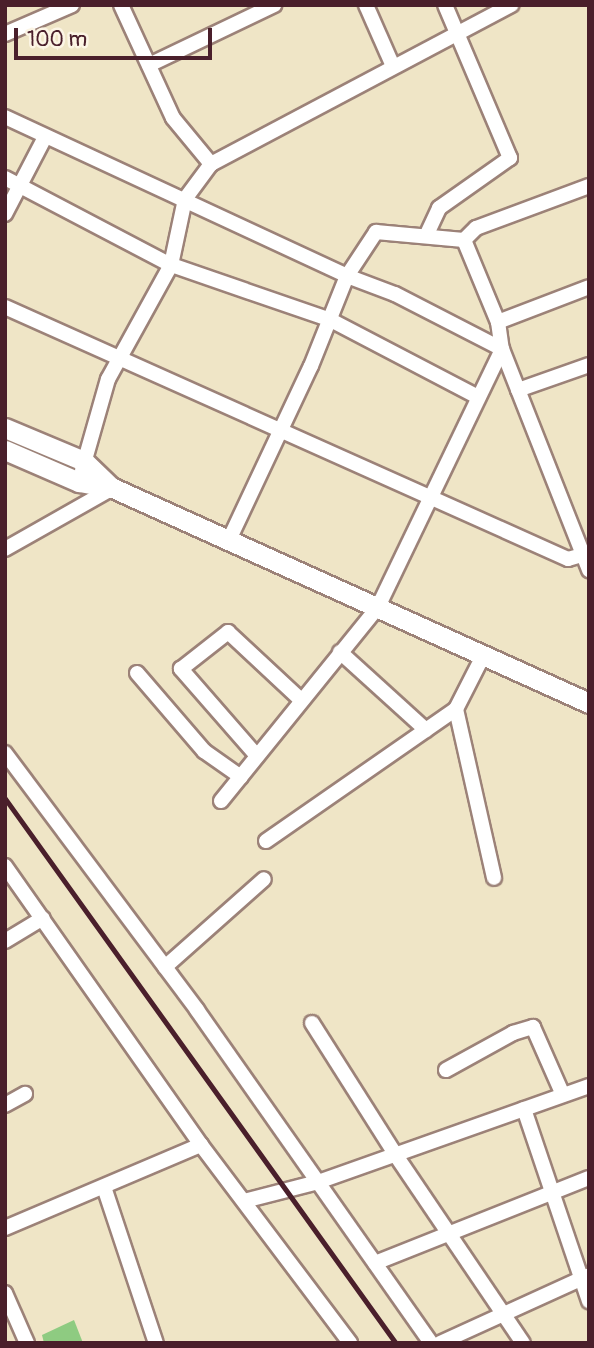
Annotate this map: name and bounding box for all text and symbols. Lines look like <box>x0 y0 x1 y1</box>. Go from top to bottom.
scale bar <box>18 14 215 58</box>
text: 100 m <box>27 26 87 53</box>

